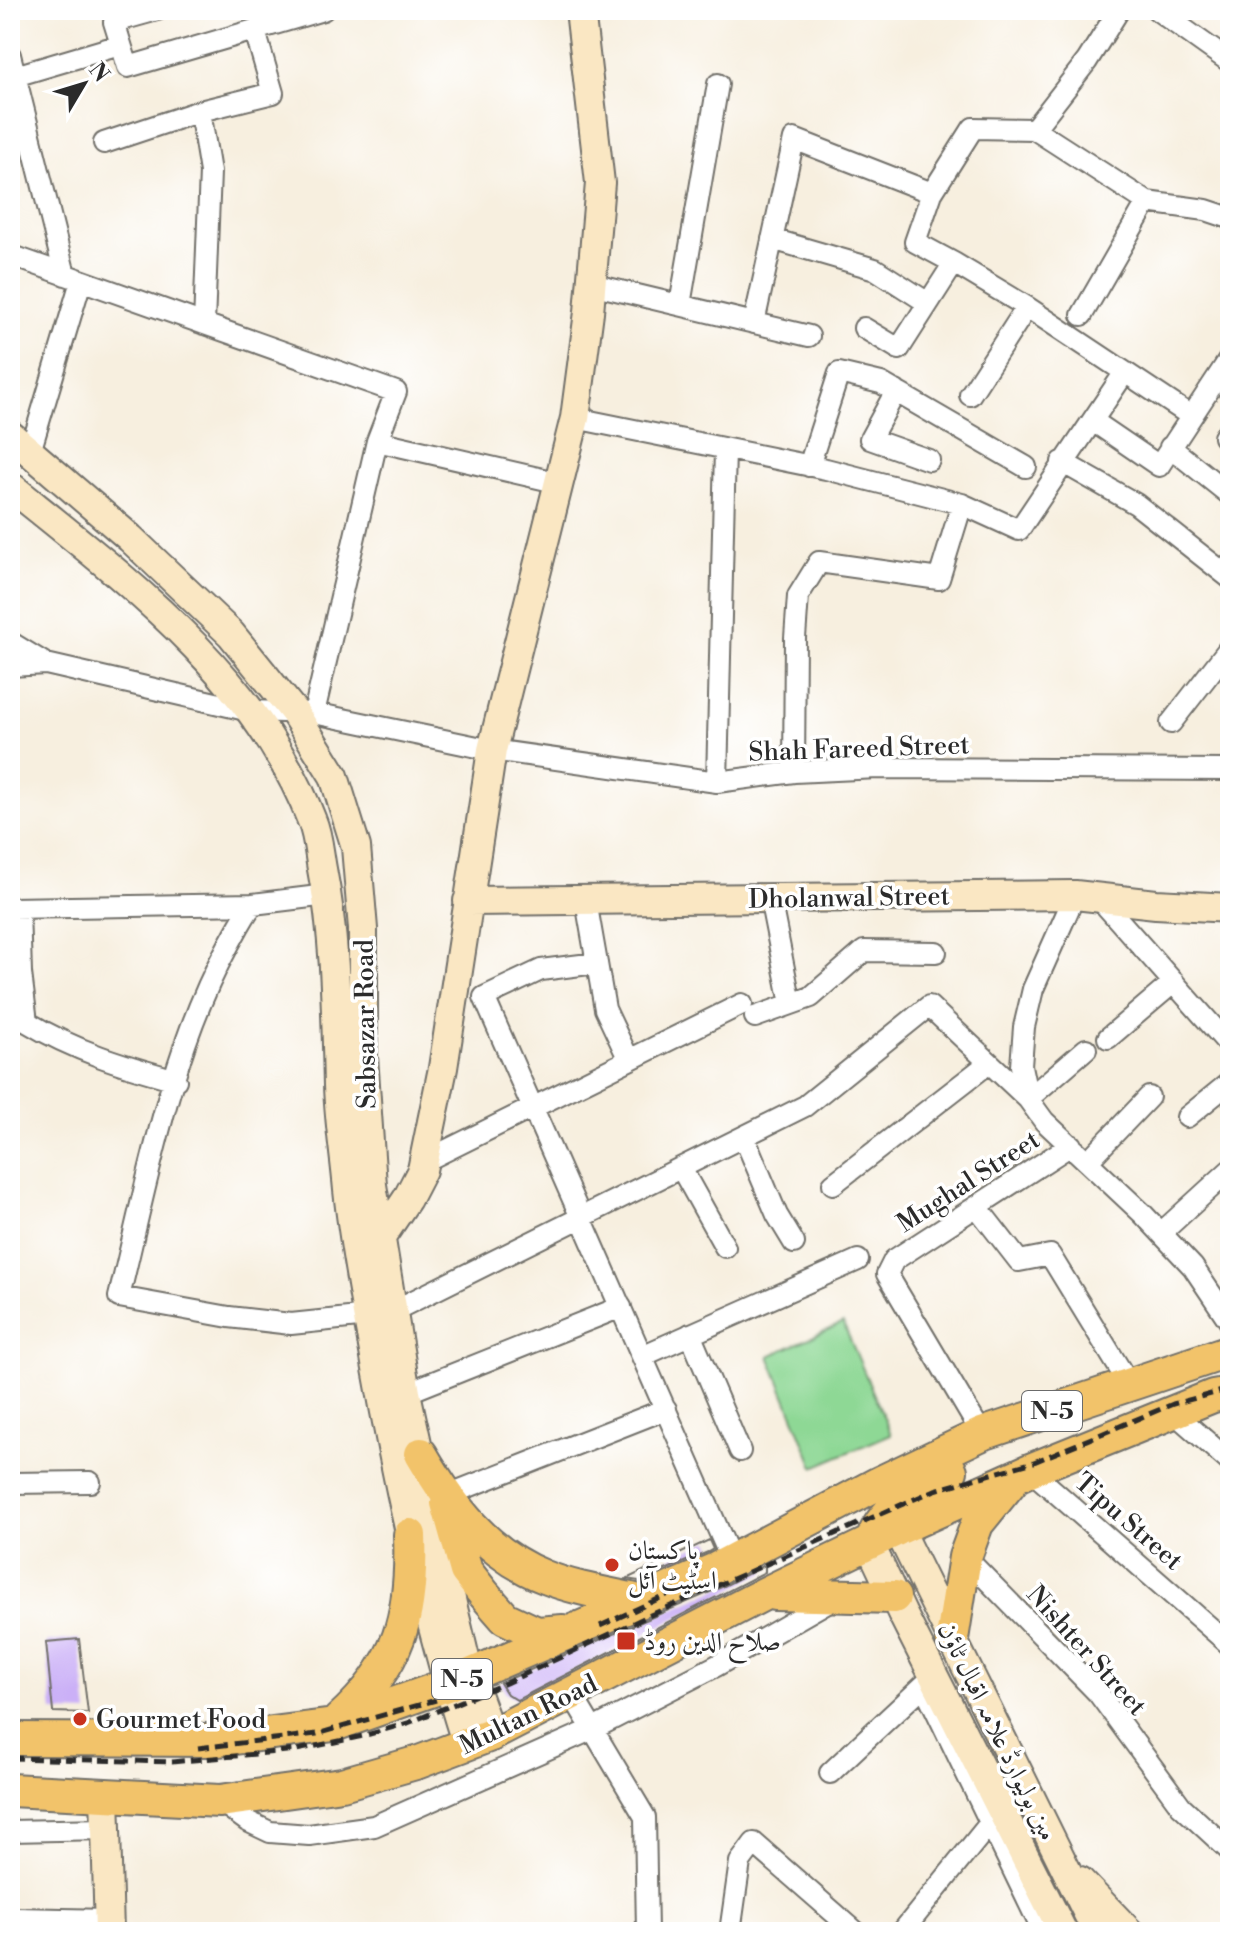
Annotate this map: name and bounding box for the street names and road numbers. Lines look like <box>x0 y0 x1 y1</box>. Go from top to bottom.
street label: Shah Fareed Street <box>748 729 970 769</box>
street label: Dholanwal Street <box>748 880 950 916</box>
street label: Sabsazar Road <box>349 939 383 1109</box>
street label: Mughal Street <box>891 1124 1046 1240</box>
road number: N-5 <box>1022 1391 1082 1431</box>
street label: Tipu Street <box>1068 1466 1189 1577</box>
street label: Nishter Street <box>1019 1579 1153 1722</box>
street label: مین بولیوارڈ علامہ اقبال ٹاؤن <box>930 1617 1064 1846</box>
road number: N-5 <box>432 1659 492 1699</box>
street label: Multan Road <box>454 1668 603 1762</box>

